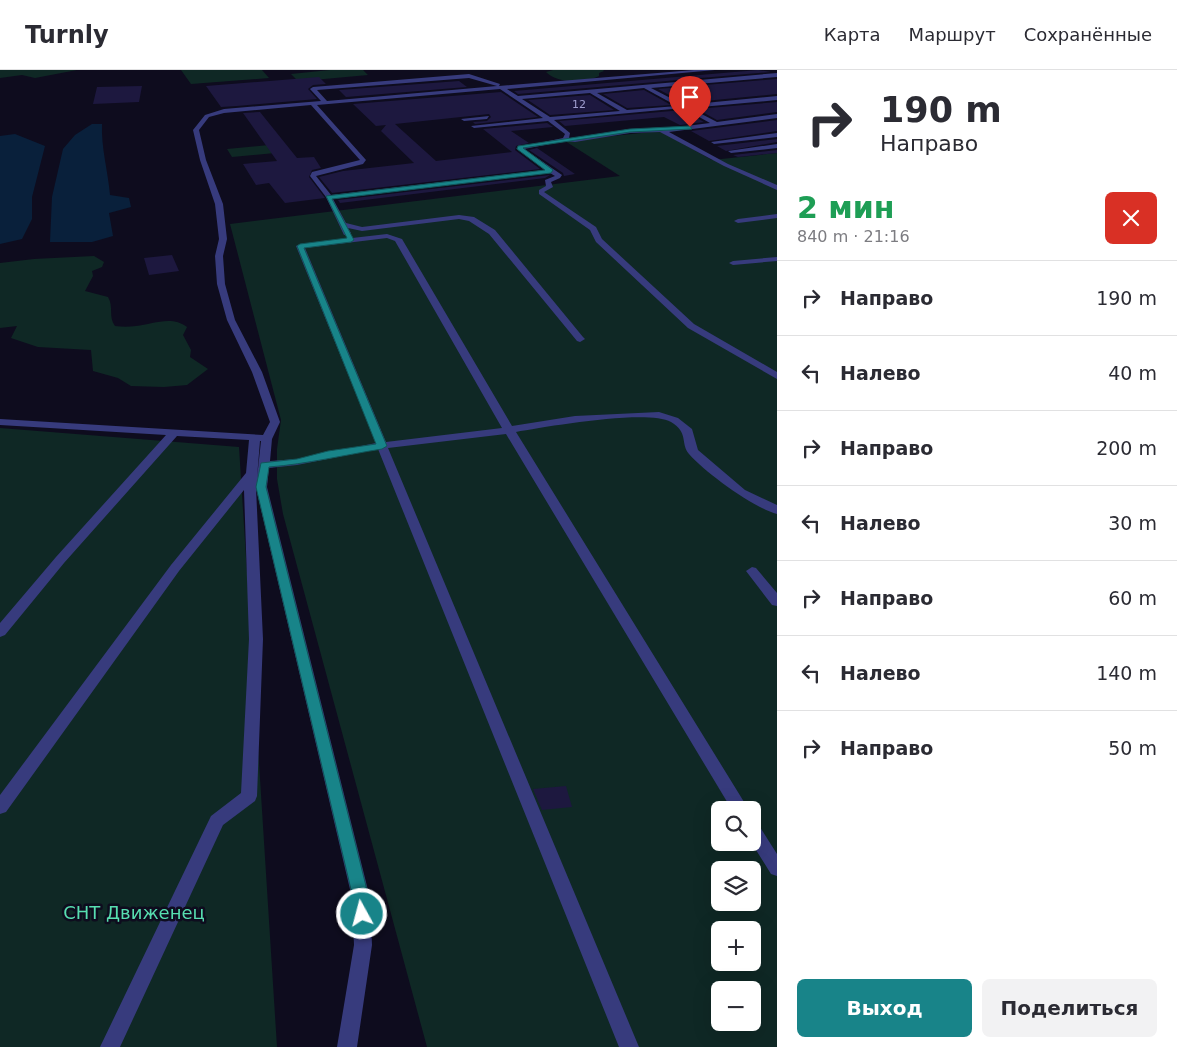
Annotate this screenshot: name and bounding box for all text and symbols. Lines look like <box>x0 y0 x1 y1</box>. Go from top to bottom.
text: Turnly <box>25 21 109 49</box>
text: Карта <box>824 24 881 45</box>
text: Маршрут <box>909 24 996 45</box>
text: Сохранённые <box>1024 24 1152 45</box>
pin <box>669 76 711 127</box>
icon: arrive <box>676 83 704 111</box>
icon: right <box>797 90 862 155</box>
text: 190 m <box>880 90 1002 130</box>
house number: 12 <box>572 98 586 111</box>
text: Направо <box>880 131 978 156</box>
text: 2 мин <box>797 190 895 225</box>
button: close <box>1105 192 1157 244</box>
text: 840 m · 21:16 <box>797 227 910 246</box>
icon: right <box>797 284 825 312</box>
text: Направо <box>840 287 933 309</box>
text: 190 m <box>1096 287 1157 309</box>
icon: left <box>797 359 825 387</box>
text: Налево <box>840 362 921 384</box>
text: 40 m <box>1108 362 1157 384</box>
icon: right <box>797 434 825 462</box>
text: Направо <box>840 437 933 459</box>
text: 200 m <box>1096 437 1157 459</box>
icon: left <box>797 509 825 537</box>
text: Налево <box>840 512 921 534</box>
text: 30 m <box>1108 512 1157 534</box>
icon: right <box>797 584 825 612</box>
text: Направо <box>840 587 933 609</box>
text: 60 m <box>1108 587 1157 609</box>
icon: left <box>797 659 825 687</box>
text: Налево <box>840 662 921 684</box>
text: 140 m <box>1096 662 1157 684</box>
icon: right <box>797 734 825 762</box>
text: Направо <box>840 737 933 759</box>
text: 50 m <box>1108 737 1157 759</box>
map controls <box>711 801 761 1031</box>
button: search <box>711 801 761 851</box>
button: layers <box>711 861 761 911</box>
position arrow <box>335 887 387 939</box>
park label: СНТ Движенец <box>63 902 205 923</box>
button: + <box>711 921 761 971</box>
button: Выход <box>797 979 972 1037</box>
button: Поделиться <box>982 979 1157 1037</box>
button: − <box>711 981 761 1031</box>

